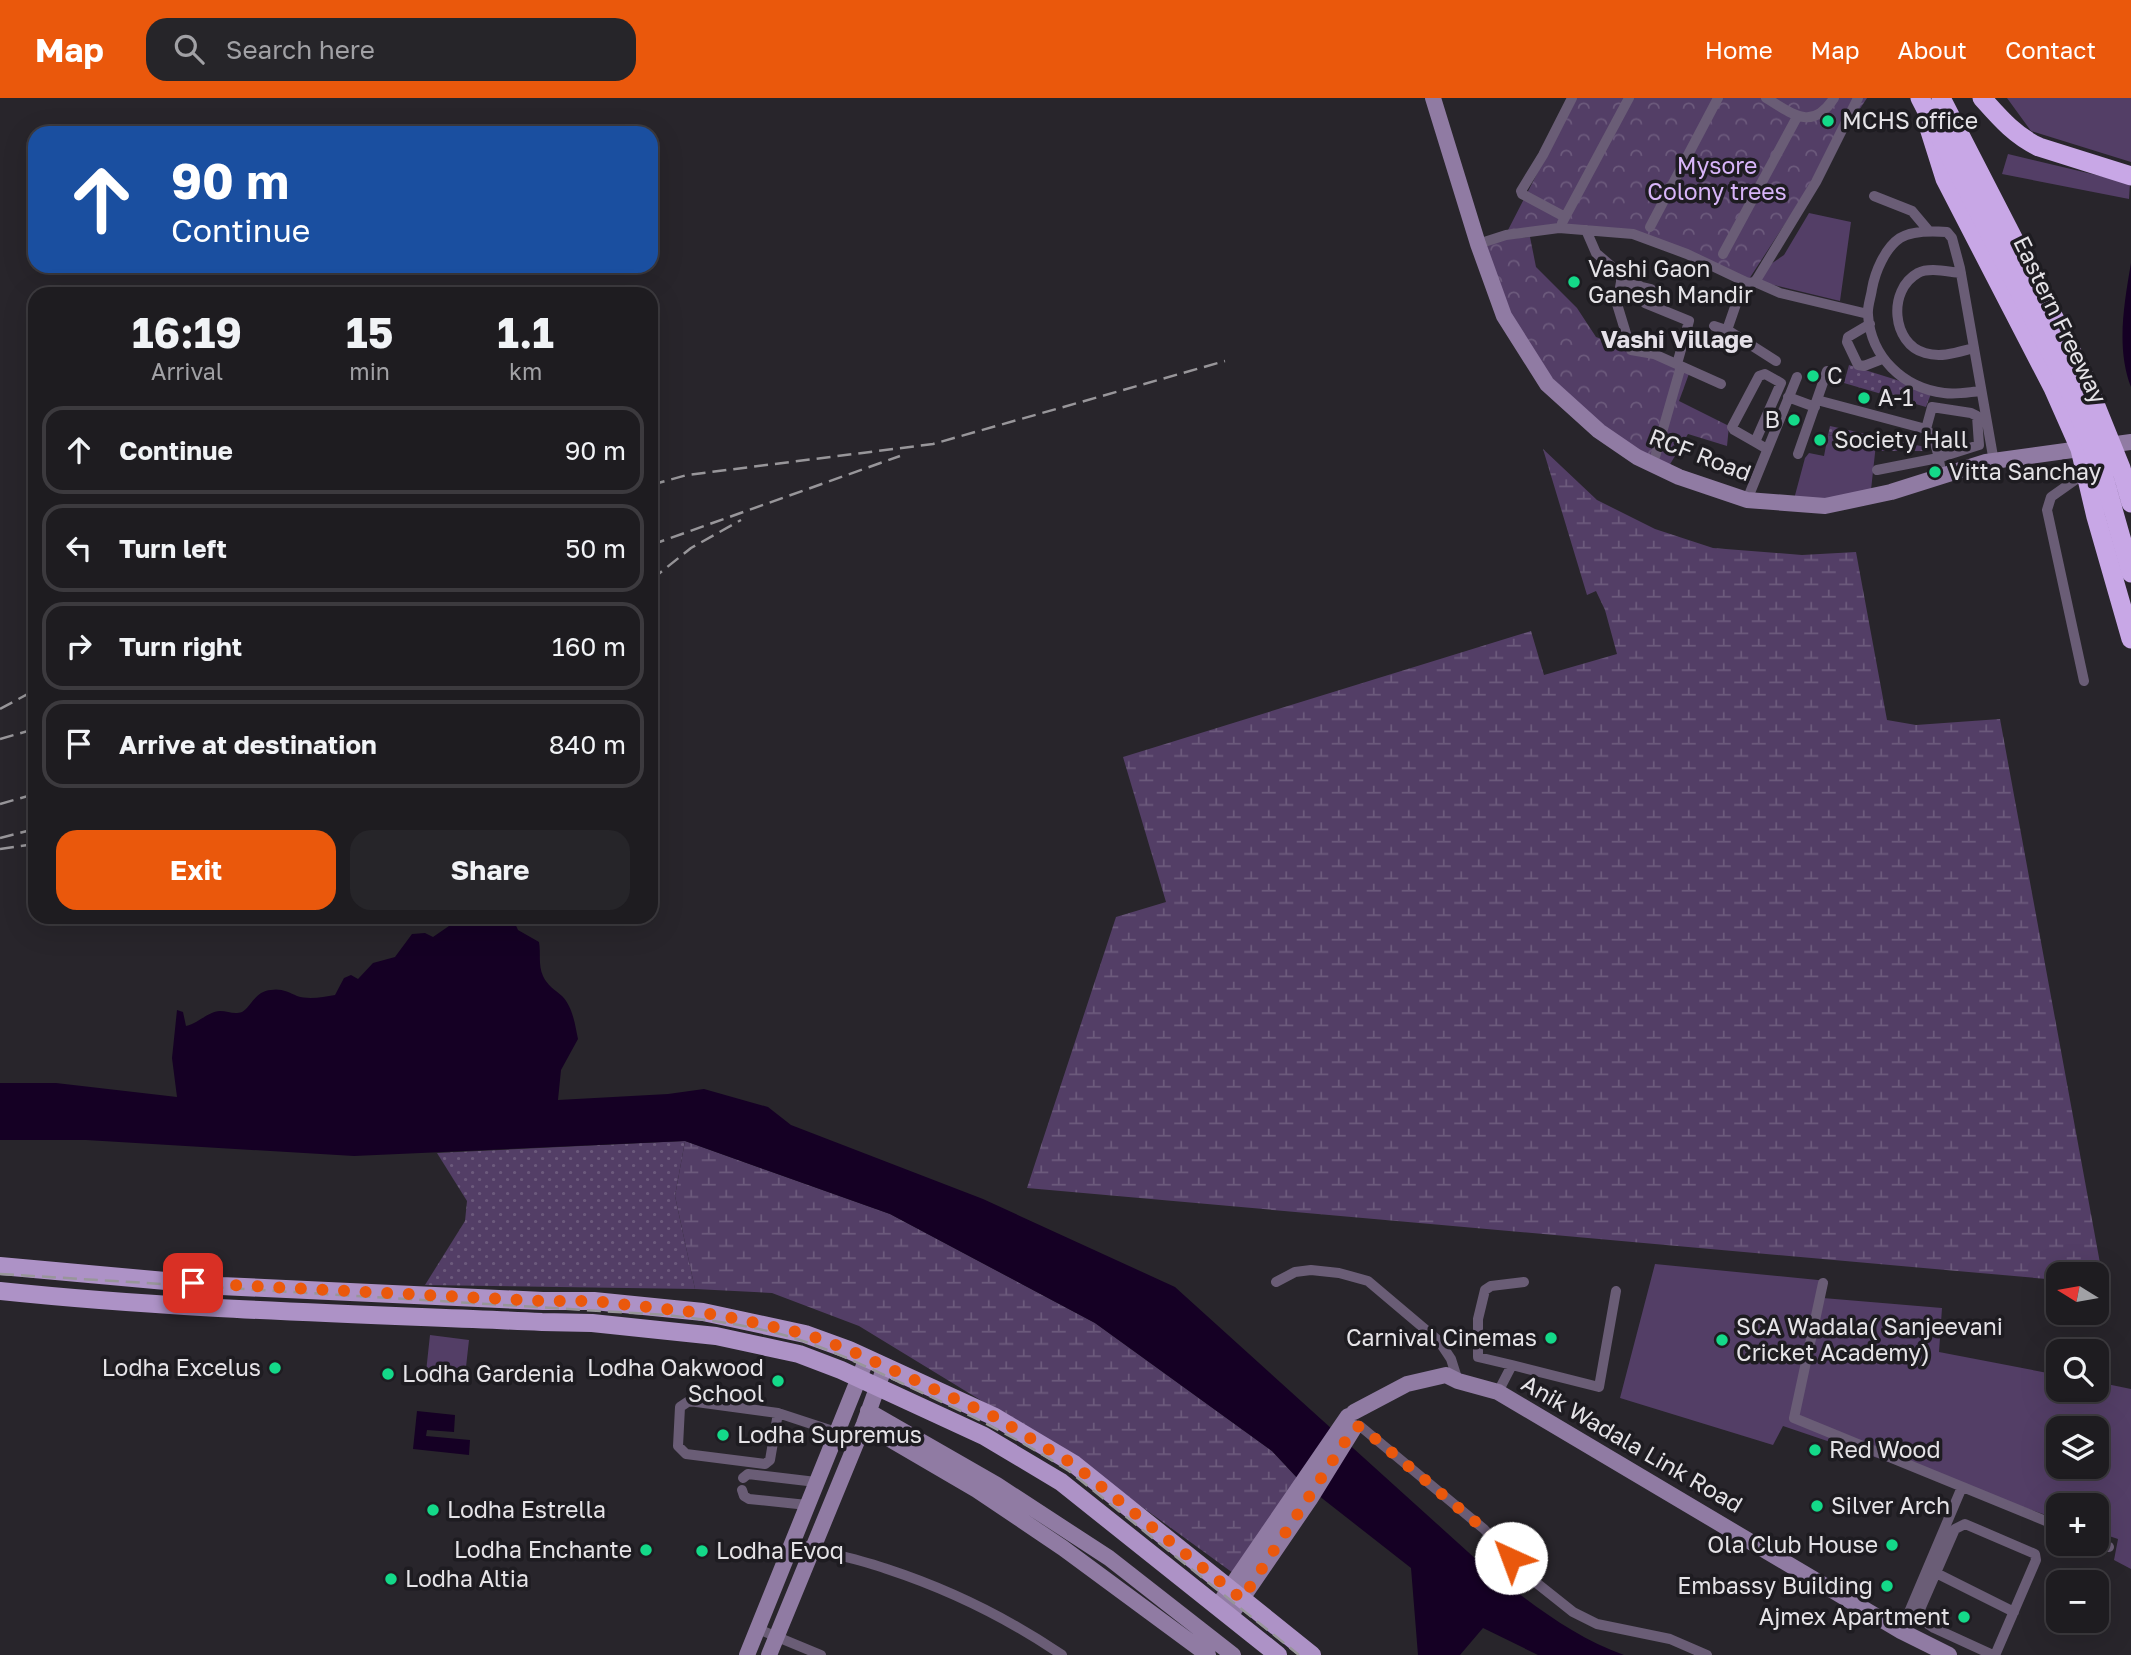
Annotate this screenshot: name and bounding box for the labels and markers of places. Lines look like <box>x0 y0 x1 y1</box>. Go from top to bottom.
place label: MCHS office <box>1842 106 1978 134</box>
marker: MCHS office <box>1820 113 1836 129</box>
place label: Vashi Gaon Ganesh Mandir <box>1588 254 1753 308</box>
marker: Vashi Gaon Ganesh Mandir <box>1566 274 1582 290</box>
place label: C <box>1827 361 1843 389</box>
marker: C <box>1805 368 1821 384</box>
place label: A-1 <box>1878 383 1913 411</box>
marker: A-1 <box>1856 390 1872 406</box>
place label: B <box>1765 405 1780 433</box>
marker: B <box>1786 412 1802 428</box>
place label: Society Hall <box>1834 425 1968 453</box>
marker: Society Hall <box>1812 432 1828 448</box>
place label: Vitta Sanchay <box>1949 457 2102 485</box>
marker: Vitta Sanchay <box>1927 464 1943 480</box>
pin <box>163 1253 223 1313</box>
place label: SCA Wadala( Sanjeevani Cricket Academy) <box>1736 1312 2003 1366</box>
place label: Carnival Cinemas <box>1346 1323 1537 1351</box>
marker: Carnival Cinemas <box>1543 1330 1559 1346</box>
marker: SCA Wadala( Sanjeevani Cricket Academy) <box>1714 1332 1730 1348</box>
place label: Lodha Excelus <box>102 1353 261 1381</box>
place label: Lodha Oakwood School <box>587 1353 764 1407</box>
place label: Lodha Gardenia <box>402 1359 574 1387</box>
marker: Lodha Excelus <box>267 1360 283 1376</box>
marker: Lodha Gardenia <box>380 1366 396 1382</box>
marker: Lodha Oakwood School <box>770 1373 786 1389</box>
place label: Lodha Supremus <box>737 1420 922 1448</box>
marker: Lodha Supremus <box>715 1427 731 1443</box>
place label: Red Wood <box>1829 1435 1941 1463</box>
marker: Red Wood <box>1807 1442 1823 1458</box>
place label: Silver Arch <box>1831 1491 1950 1519</box>
place label: Lodha Estrella <box>447 1495 606 1523</box>
marker: Silver Arch <box>1809 1498 1825 1514</box>
marker: Lodha Estrella <box>425 1502 441 1518</box>
place label: Ola Club House <box>1707 1530 1878 1558</box>
place label: Lodha Enchante <box>454 1535 632 1563</box>
place label: Lodha Evoq <box>716 1536 844 1564</box>
marker: Ola Club House <box>1884 1537 1900 1553</box>
marker: Lodha Enchante <box>638 1542 654 1558</box>
marker: Lodha Evoq <box>694 1543 710 1559</box>
place label: Lodha Altia <box>405 1564 529 1592</box>
marker: Lodha Altia <box>383 1571 399 1587</box>
place label: Embassy Building <box>1677 1571 1873 1599</box>
marker: Embassy Building <box>1879 1578 1895 1594</box>
place label: Ajmex Apartment <box>1759 1602 1950 1630</box>
marker: Ajmex Apartment <box>1956 1609 1972 1625</box>

